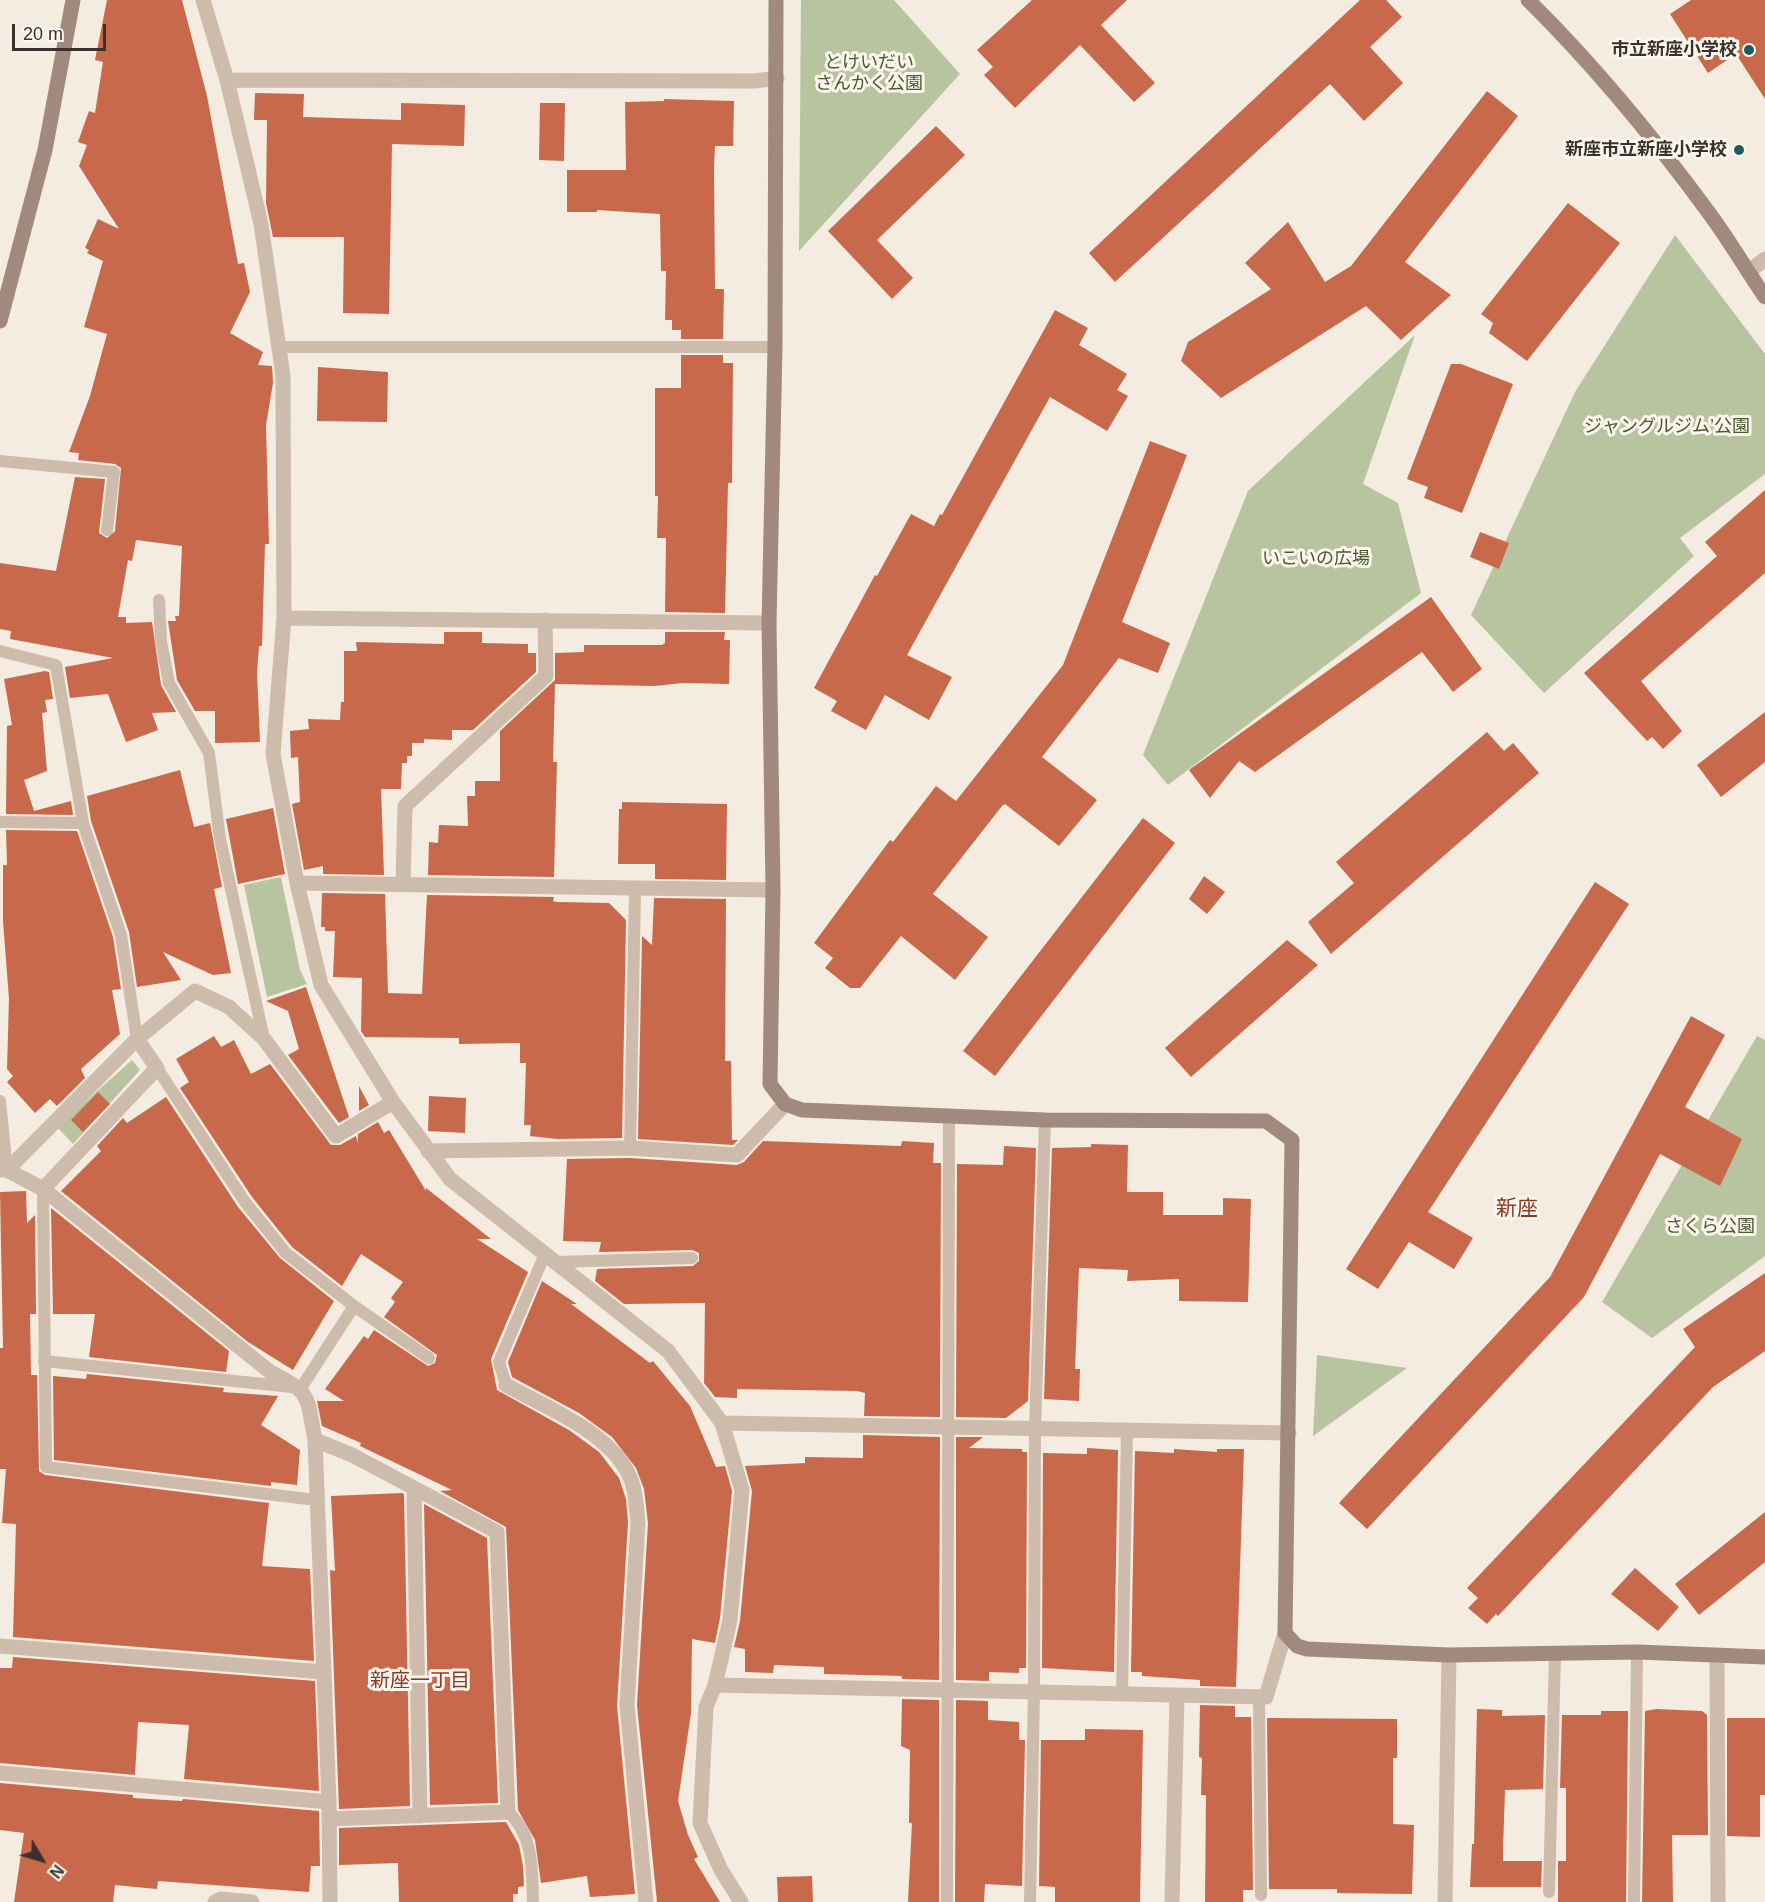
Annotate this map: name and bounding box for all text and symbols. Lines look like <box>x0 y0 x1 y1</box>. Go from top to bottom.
scale bar <box>15 12 110 50</box>
text: 20 m <box>23 24 63 44</box>
place label: 市立新座小学校 <box>1611 39 1737 61</box>
marker: 市立新座小学校 <box>1742 43 1756 57</box>
park label: とけいだい さんかく公園 <box>815 52 923 94</box>
place label: 新座市立新座小学校 <box>1565 139 1727 161</box>
marker: 新座市立新座小学校 <box>1732 143 1746 157</box>
park label: ジャングルジム’公園 <box>1584 416 1750 438</box>
park label: いこいの広場 <box>1262 548 1370 570</box>
district label: 新座 <box>1496 1196 1538 1222</box>
park label: さくら公園 <box>1665 1216 1755 1238</box>
district label: 新座一丁目 <box>370 1669 470 1693</box>
north arrow <box>12 1830 72 1890</box>
text: N <box>46 1862 67 1881</box>

